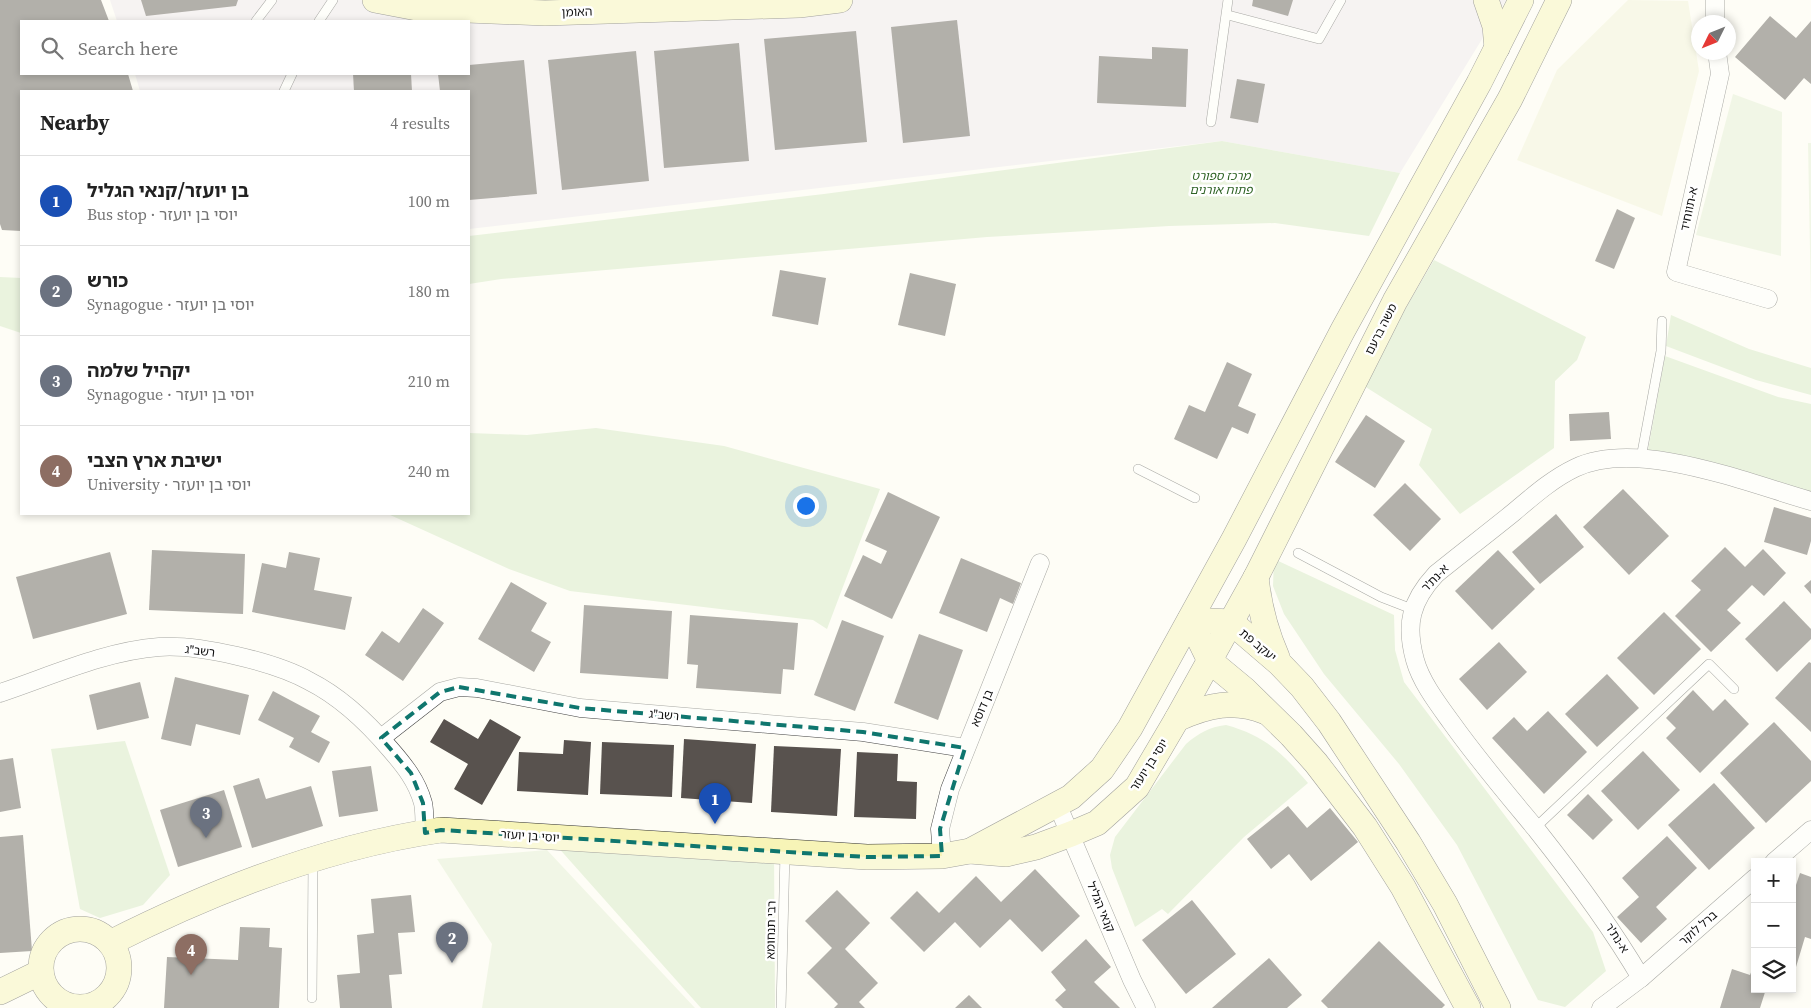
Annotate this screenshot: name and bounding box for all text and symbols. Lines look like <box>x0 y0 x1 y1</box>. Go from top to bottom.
street label: האומן <box>561 3 593 21</box>
north arrow <box>1691 15 1736 60</box>
search box <box>20 20 470 75</box>
icon: search <box>38 34 66 62</box>
text: Search here <box>78 35 178 61</box>
text: Nearby <box>40 108 110 137</box>
text: 4 results <box>390 112 450 134</box>
park label: מרכז ספורט פתוח אורנים <box>1190 168 1253 198</box>
text: בן יועזר/קנאי הגליל <box>87 177 249 203</box>
street label: א-תווחיד <box>1677 185 1702 233</box>
text: 1 <box>52 190 60 212</box>
text: 100 m <box>408 190 450 212</box>
text: Bus stop · יוסי בן יועזר <box>87 203 238 225</box>
text: כורש <box>87 267 128 293</box>
text: 2 <box>52 280 60 302</box>
text: 180 m <box>408 280 450 302</box>
text: Synagogue · יוסי בן יועזר <box>87 293 255 315</box>
street label: משה ברעם <box>1361 301 1401 357</box>
text: יקהיל שלמה <box>87 357 191 383</box>
text: 3 <box>52 370 60 392</box>
text: 210 m <box>408 370 450 392</box>
text: Synagogue · יוסי בן יועזר <box>87 383 255 405</box>
text: ישיבת ארץ הצבי <box>87 447 222 473</box>
text: 4 <box>52 460 60 482</box>
text: 240 m <box>408 460 450 482</box>
text: University · יוסי בן יועזר <box>87 473 251 495</box>
your location <box>793 493 819 519</box>
street label: א-נת'ר <box>1418 560 1452 595</box>
street label: יעקב פת <box>1236 625 1280 665</box>
street label: רשב"ג <box>184 641 216 661</box>
street label: בן דוסא <box>967 687 997 729</box>
street label: רשב"ג <box>648 706 680 724</box>
street label: יוסי בן יועזר <box>1126 736 1172 794</box>
pin: 1 <box>699 783 731 824</box>
pin: 3 <box>190 797 222 838</box>
street label: יוסי בן יועזר <box>500 826 560 846</box>
map controls <box>1751 858 1796 993</box>
button: + <box>1751 858 1796 903</box>
street label: קנאי הגליל <box>1083 879 1119 935</box>
street label: רבי תנחומא <box>762 900 780 960</box>
button: − <box>1751 903 1796 948</box>
street label: ברל לוקר <box>1676 907 1721 949</box>
street label: א-נת'ר <box>1601 920 1633 956</box>
pin: 2 <box>436 922 468 963</box>
pin: 4 <box>175 934 207 975</box>
button: layers <box>1751 948 1796 993</box>

